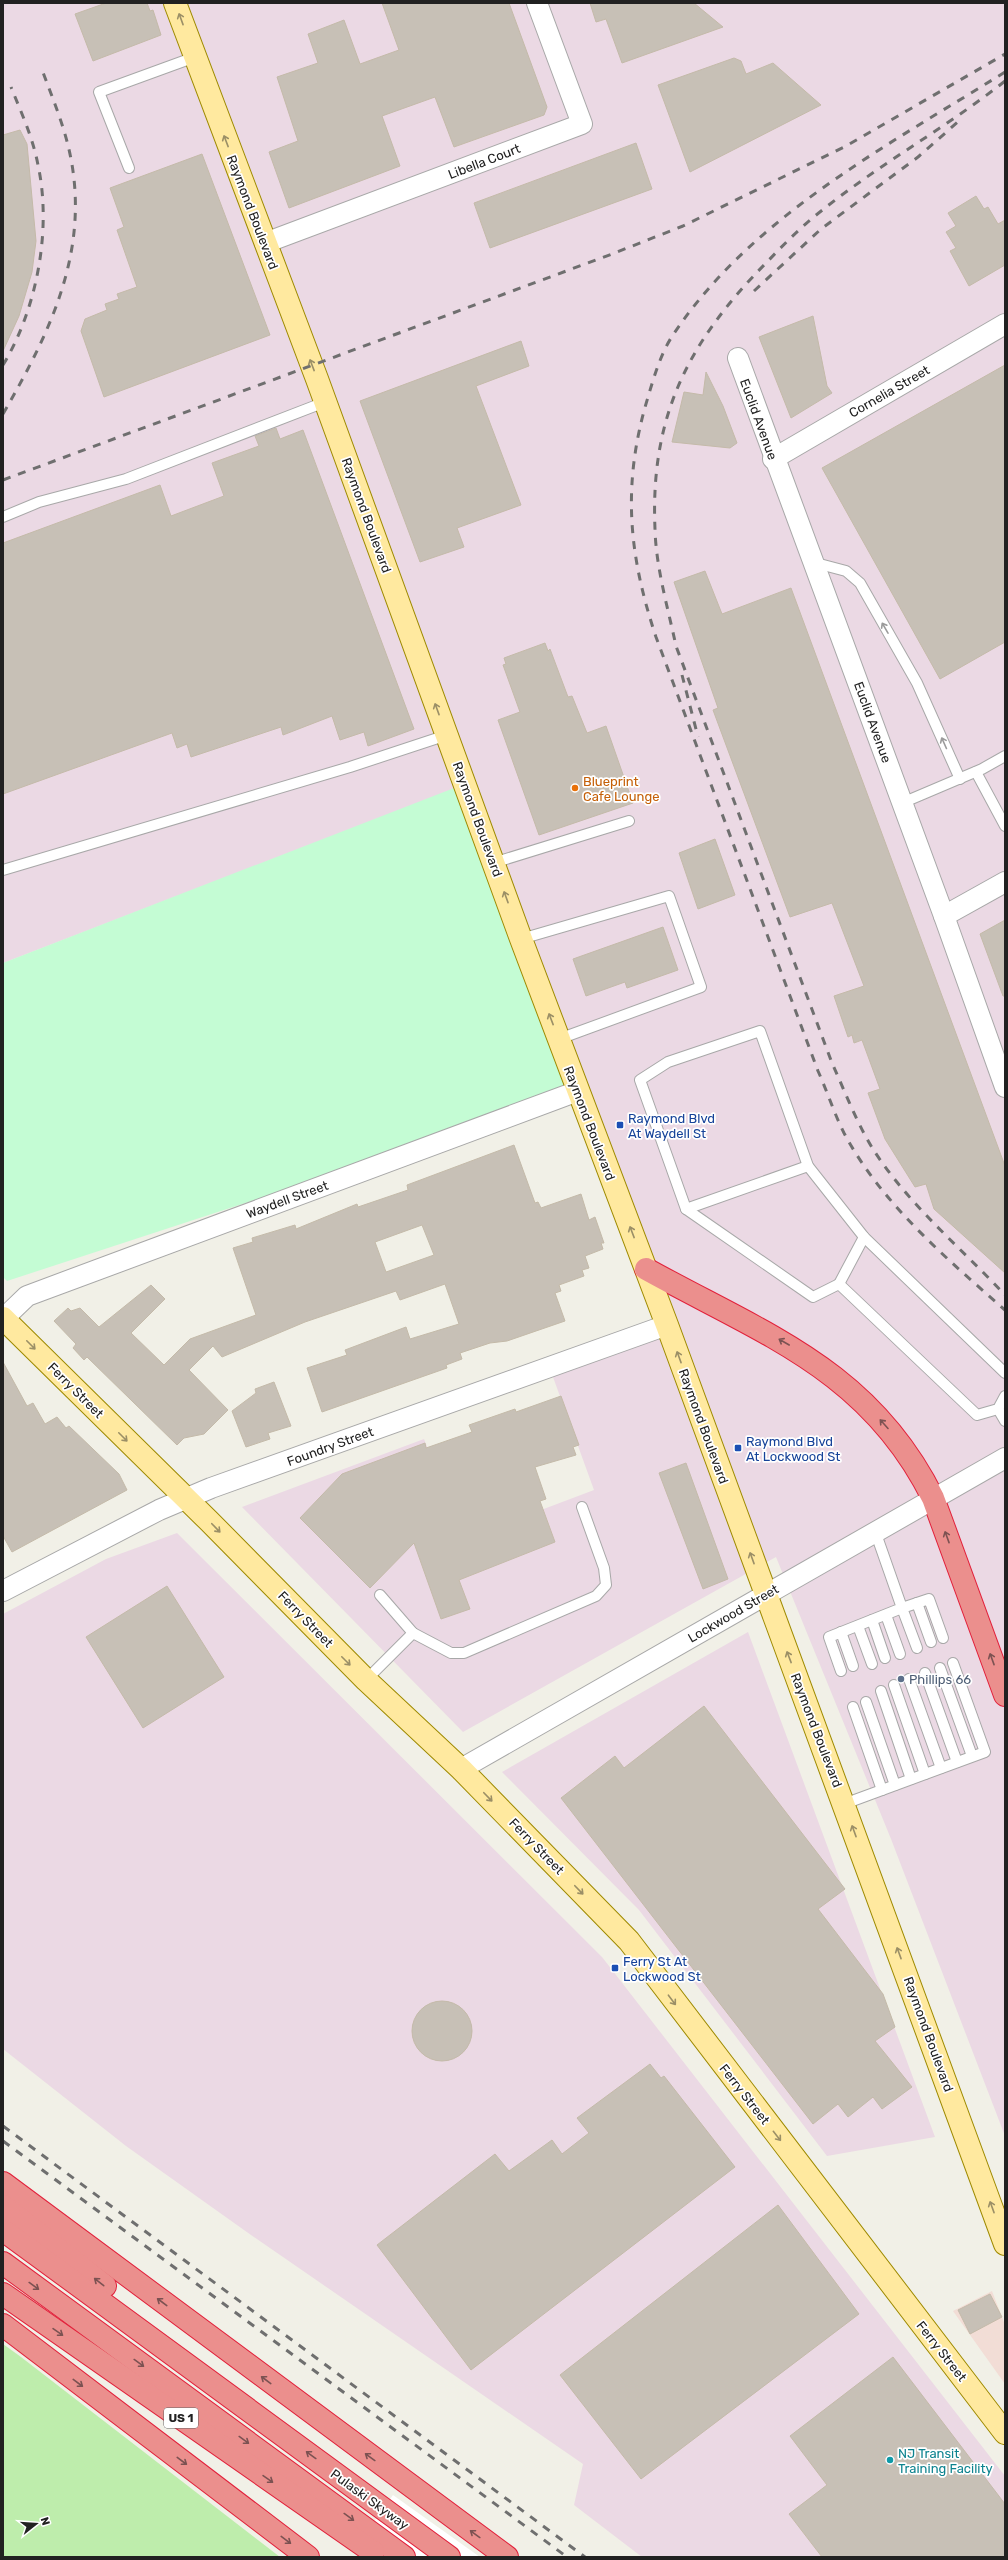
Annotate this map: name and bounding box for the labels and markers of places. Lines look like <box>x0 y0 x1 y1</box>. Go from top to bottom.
place label: Blueprint Cafe Lounge <box>583 774 660 805</box>
marker: Blueprint Cafe Lounge <box>570 783 580 793</box>
place label: Raymond Blvd At Waydell St <box>628 1111 715 1141</box>
marker: Raymond Blvd At Waydell St <box>615 1120 625 1130</box>
place label: Raymond Blvd At Lockwood St <box>746 1434 840 1464</box>
marker: Raymond Blvd At Lockwood St <box>733 1443 743 1453</box>
place label: Phillips 66 <box>909 1672 971 1687</box>
marker: Phillips 66 <box>896 1674 906 1684</box>
place label: Ferry St At Lockwood St <box>623 1954 701 1984</box>
marker: Ferry St At Lockwood St <box>610 1963 620 1973</box>
place label: NJ Transit Training Facility <box>898 2446 993 2477</box>
marker: NJ Transit Training Facility <box>885 2455 895 2465</box>

